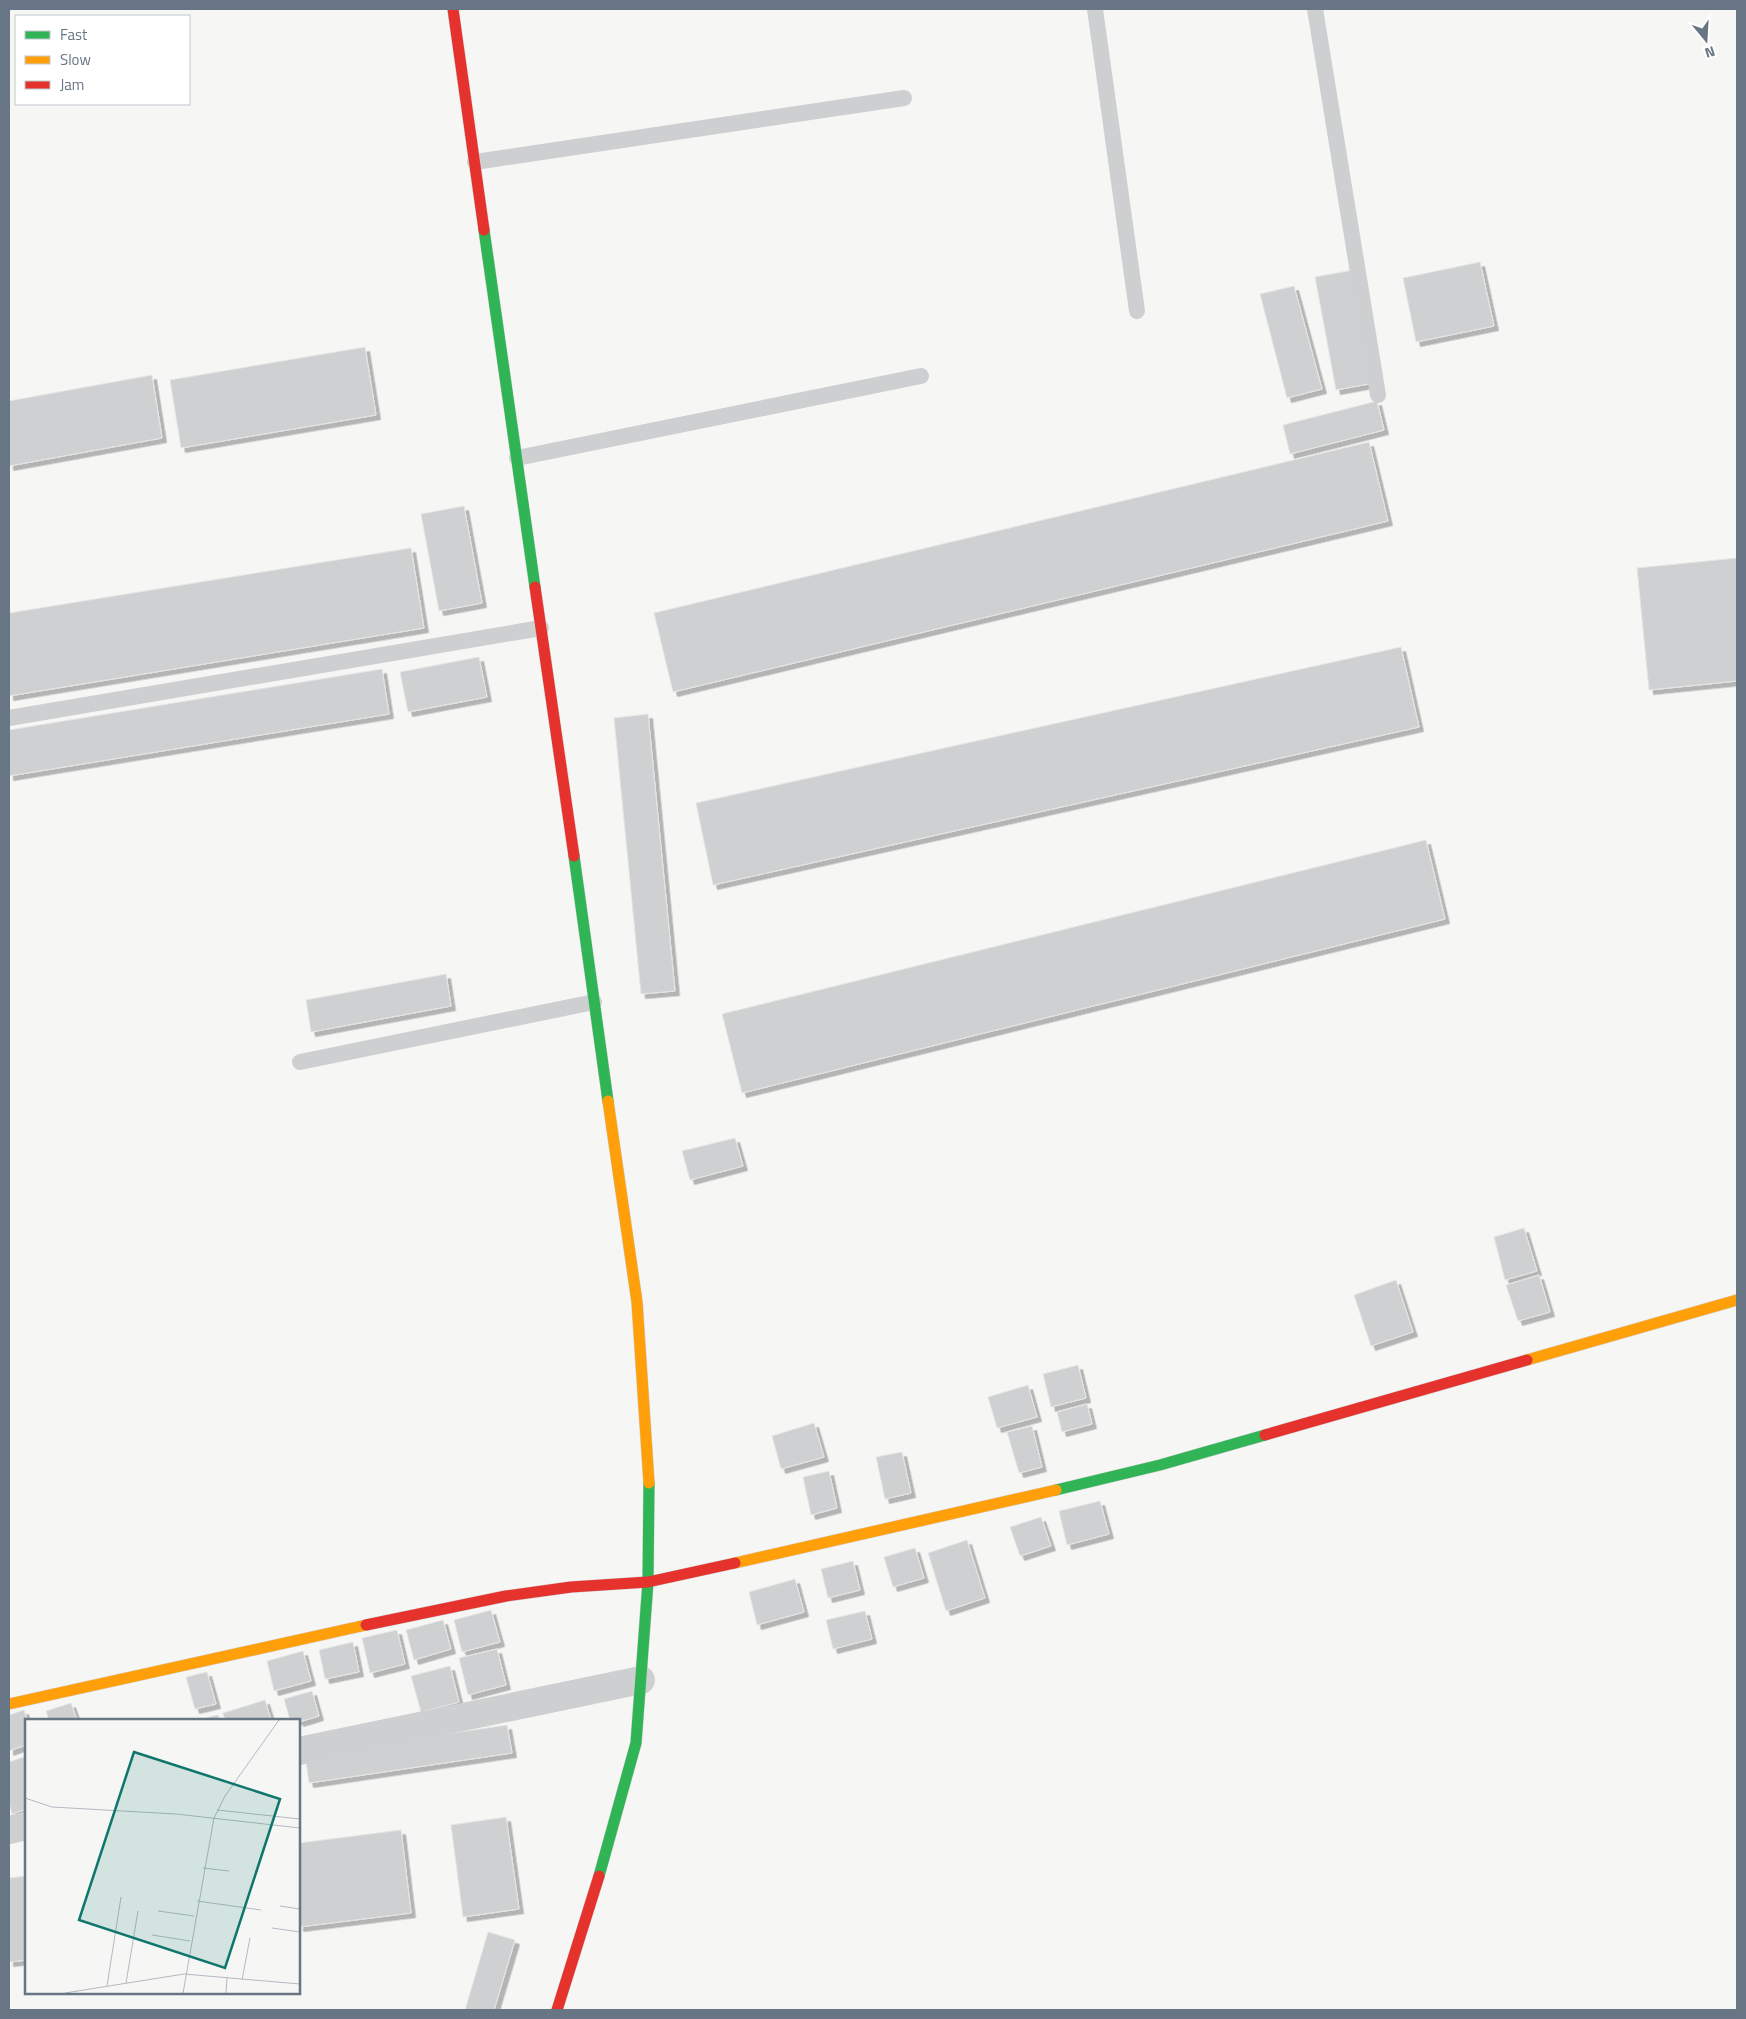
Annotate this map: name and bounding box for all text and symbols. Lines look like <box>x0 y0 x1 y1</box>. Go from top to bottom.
legend <box>15 15 190 105</box>
north arrow <box>1681 15 1731 65</box>
text: Fast <box>60 23 88 46</box>
text: N <box>1702 41 1718 64</box>
text: Slow <box>60 48 91 71</box>
text: Jam <box>60 73 84 96</box>
inset map <box>25 1719 300 1994</box>

